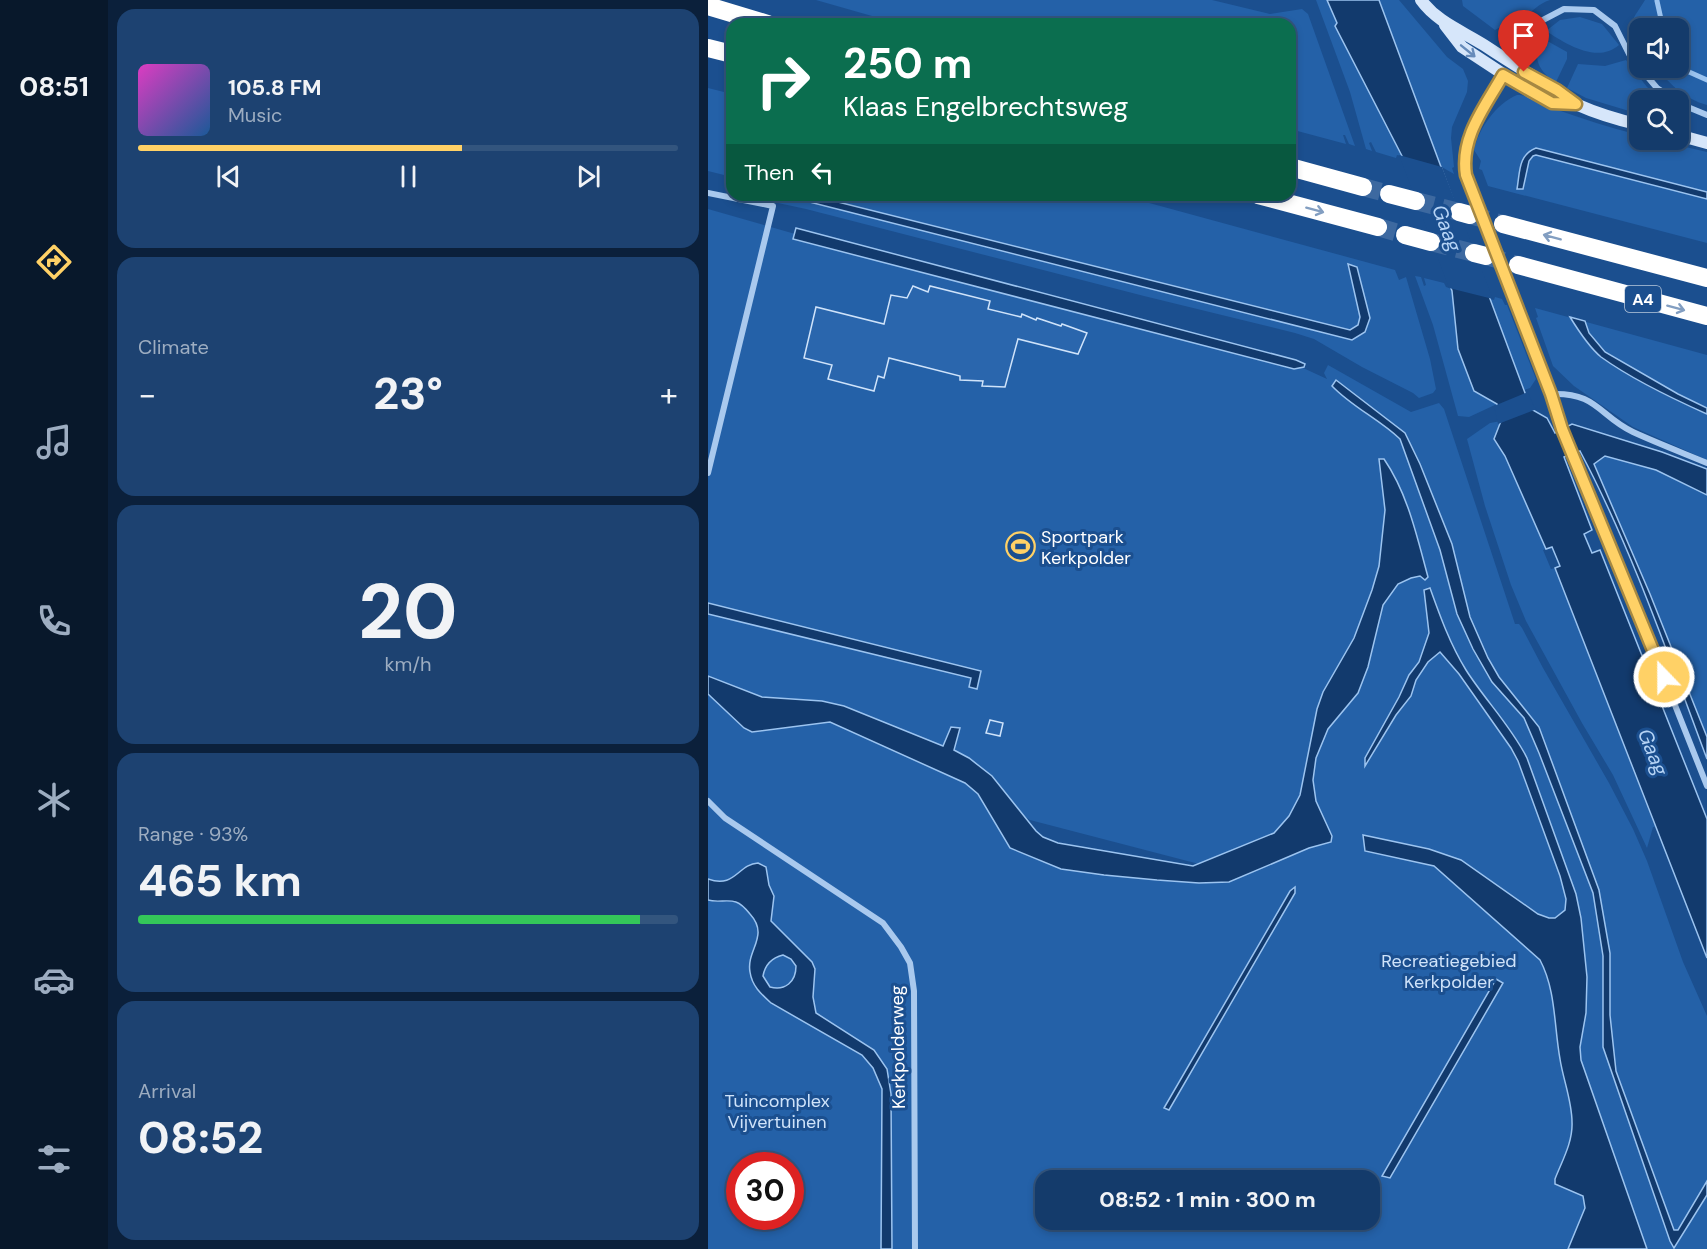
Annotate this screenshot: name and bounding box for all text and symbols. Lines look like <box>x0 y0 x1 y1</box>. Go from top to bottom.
pin <box>1498 10 1549 72</box>
map controls <box>1629 18 1689 150</box>
button: sound <box>1629 18 1689 78</box>
icon: arrive <box>1507 19 1540 52</box>
text: 250 m <box>843 36 972 91</box>
icon: right <box>744 42 822 120</box>
one-way arrow <box>1460 45 1476 58</box>
text: 08:51 <box>19 69 89 104</box>
text: 105.8 FM <box>228 73 322 102</box>
text: Klaas Engelbrechtsweg <box>843 89 1128 124</box>
button: search <box>1629 90 1689 150</box>
text: Music <box>228 102 283 128</box>
icon: left <box>806 156 839 189</box>
text: Then <box>744 158 794 187</box>
icon: previous <box>212 160 245 193</box>
icon: pause <box>392 160 425 193</box>
icon: next <box>572 160 605 193</box>
water label: Gaag <box>1426 201 1468 256</box>
one-way arrow <box>1305 205 1324 217</box>
one-way arrow <box>1543 231 1562 242</box>
icon: directions <box>33 241 75 283</box>
road number: A4 <box>1625 286 1661 312</box>
one-way arrow <box>1666 302 1685 314</box>
text: Climate <box>138 334 209 360</box>
text: 23° <box>373 364 443 423</box>
text: − <box>138 373 156 416</box>
text: + <box>660 373 678 416</box>
icon: music <box>33 421 75 463</box>
place label: Sportpark Kerkpolder <box>1041 525 1131 570</box>
sports icon: Sportpark Kerkpolder <box>1004 531 1036 563</box>
text: 20 <box>358 561 458 662</box>
icon: phone <box>33 600 75 642</box>
position arrow <box>1632 645 1696 709</box>
text: km/h <box>384 651 432 677</box>
water label: Gaag <box>1632 725 1674 780</box>
icon: climate <box>33 779 75 821</box>
text: Range · 93% <box>138 821 248 847</box>
text: 465 km <box>138 851 302 910</box>
park label: Recreatiegebied Kerkpolder <box>1381 949 1517 994</box>
icon: car <box>33 959 75 1001</box>
street label: Kerkpolderweg <box>885 985 911 1109</box>
text: Arrival <box>138 1078 196 1104</box>
park label: Tuincomplex Vijvertuinen <box>724 1089 830 1134</box>
text: 08:52 <box>138 1108 263 1167</box>
icon: filters <box>33 1138 75 1180</box>
speed limit sign: 30 <box>726 1152 804 1230</box>
text: 08:52 · 1 min · 300 m <box>1099 1185 1316 1214</box>

